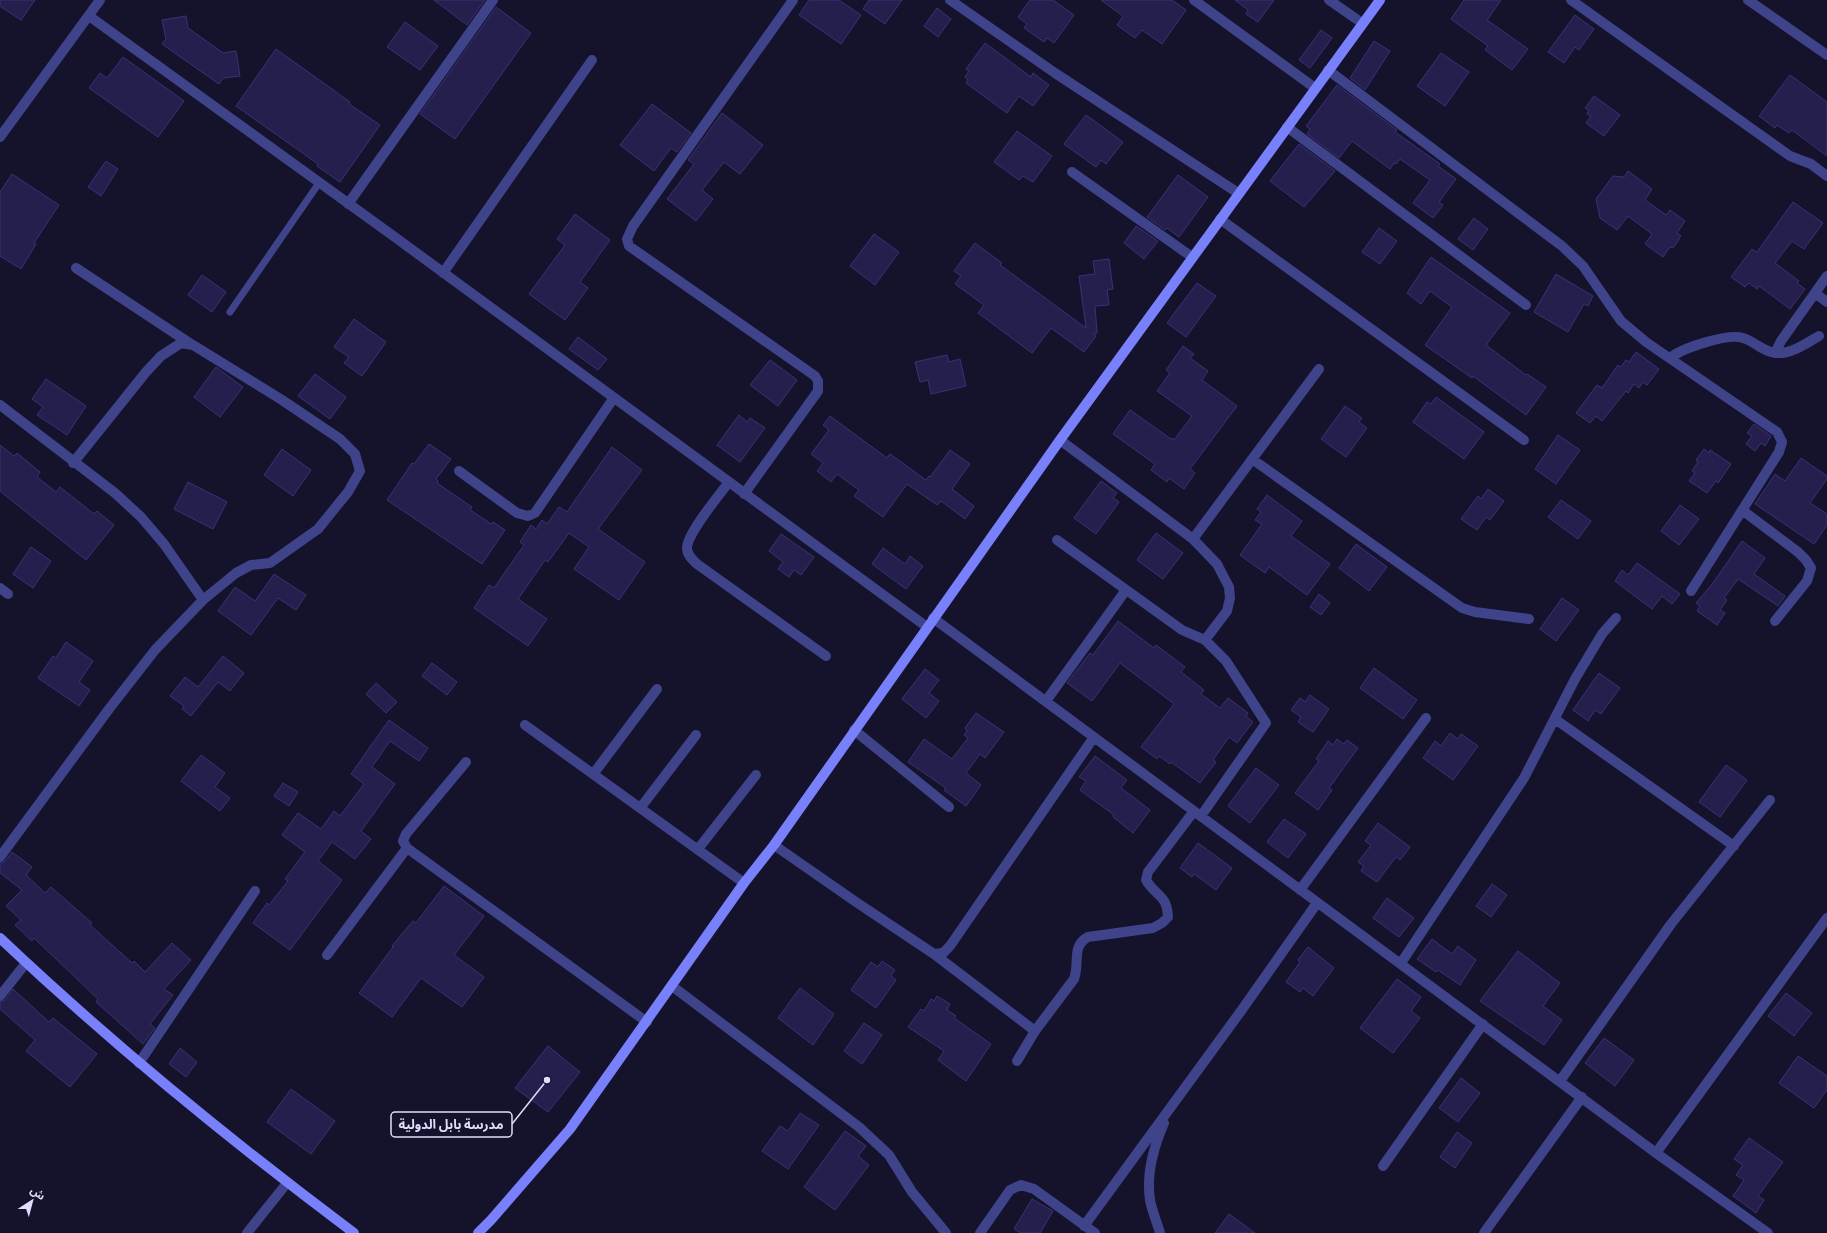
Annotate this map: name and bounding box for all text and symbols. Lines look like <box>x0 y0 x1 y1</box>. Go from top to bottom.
callout: مدرسة بابل الدولية <box>391 1112 512 1137</box>
text: مدرسة بابل الدولية <box>398 1116 504 1134</box>
north arrow <box>12 1181 52 1221</box>
text: ش <box>27 1183 48 1204</box>

